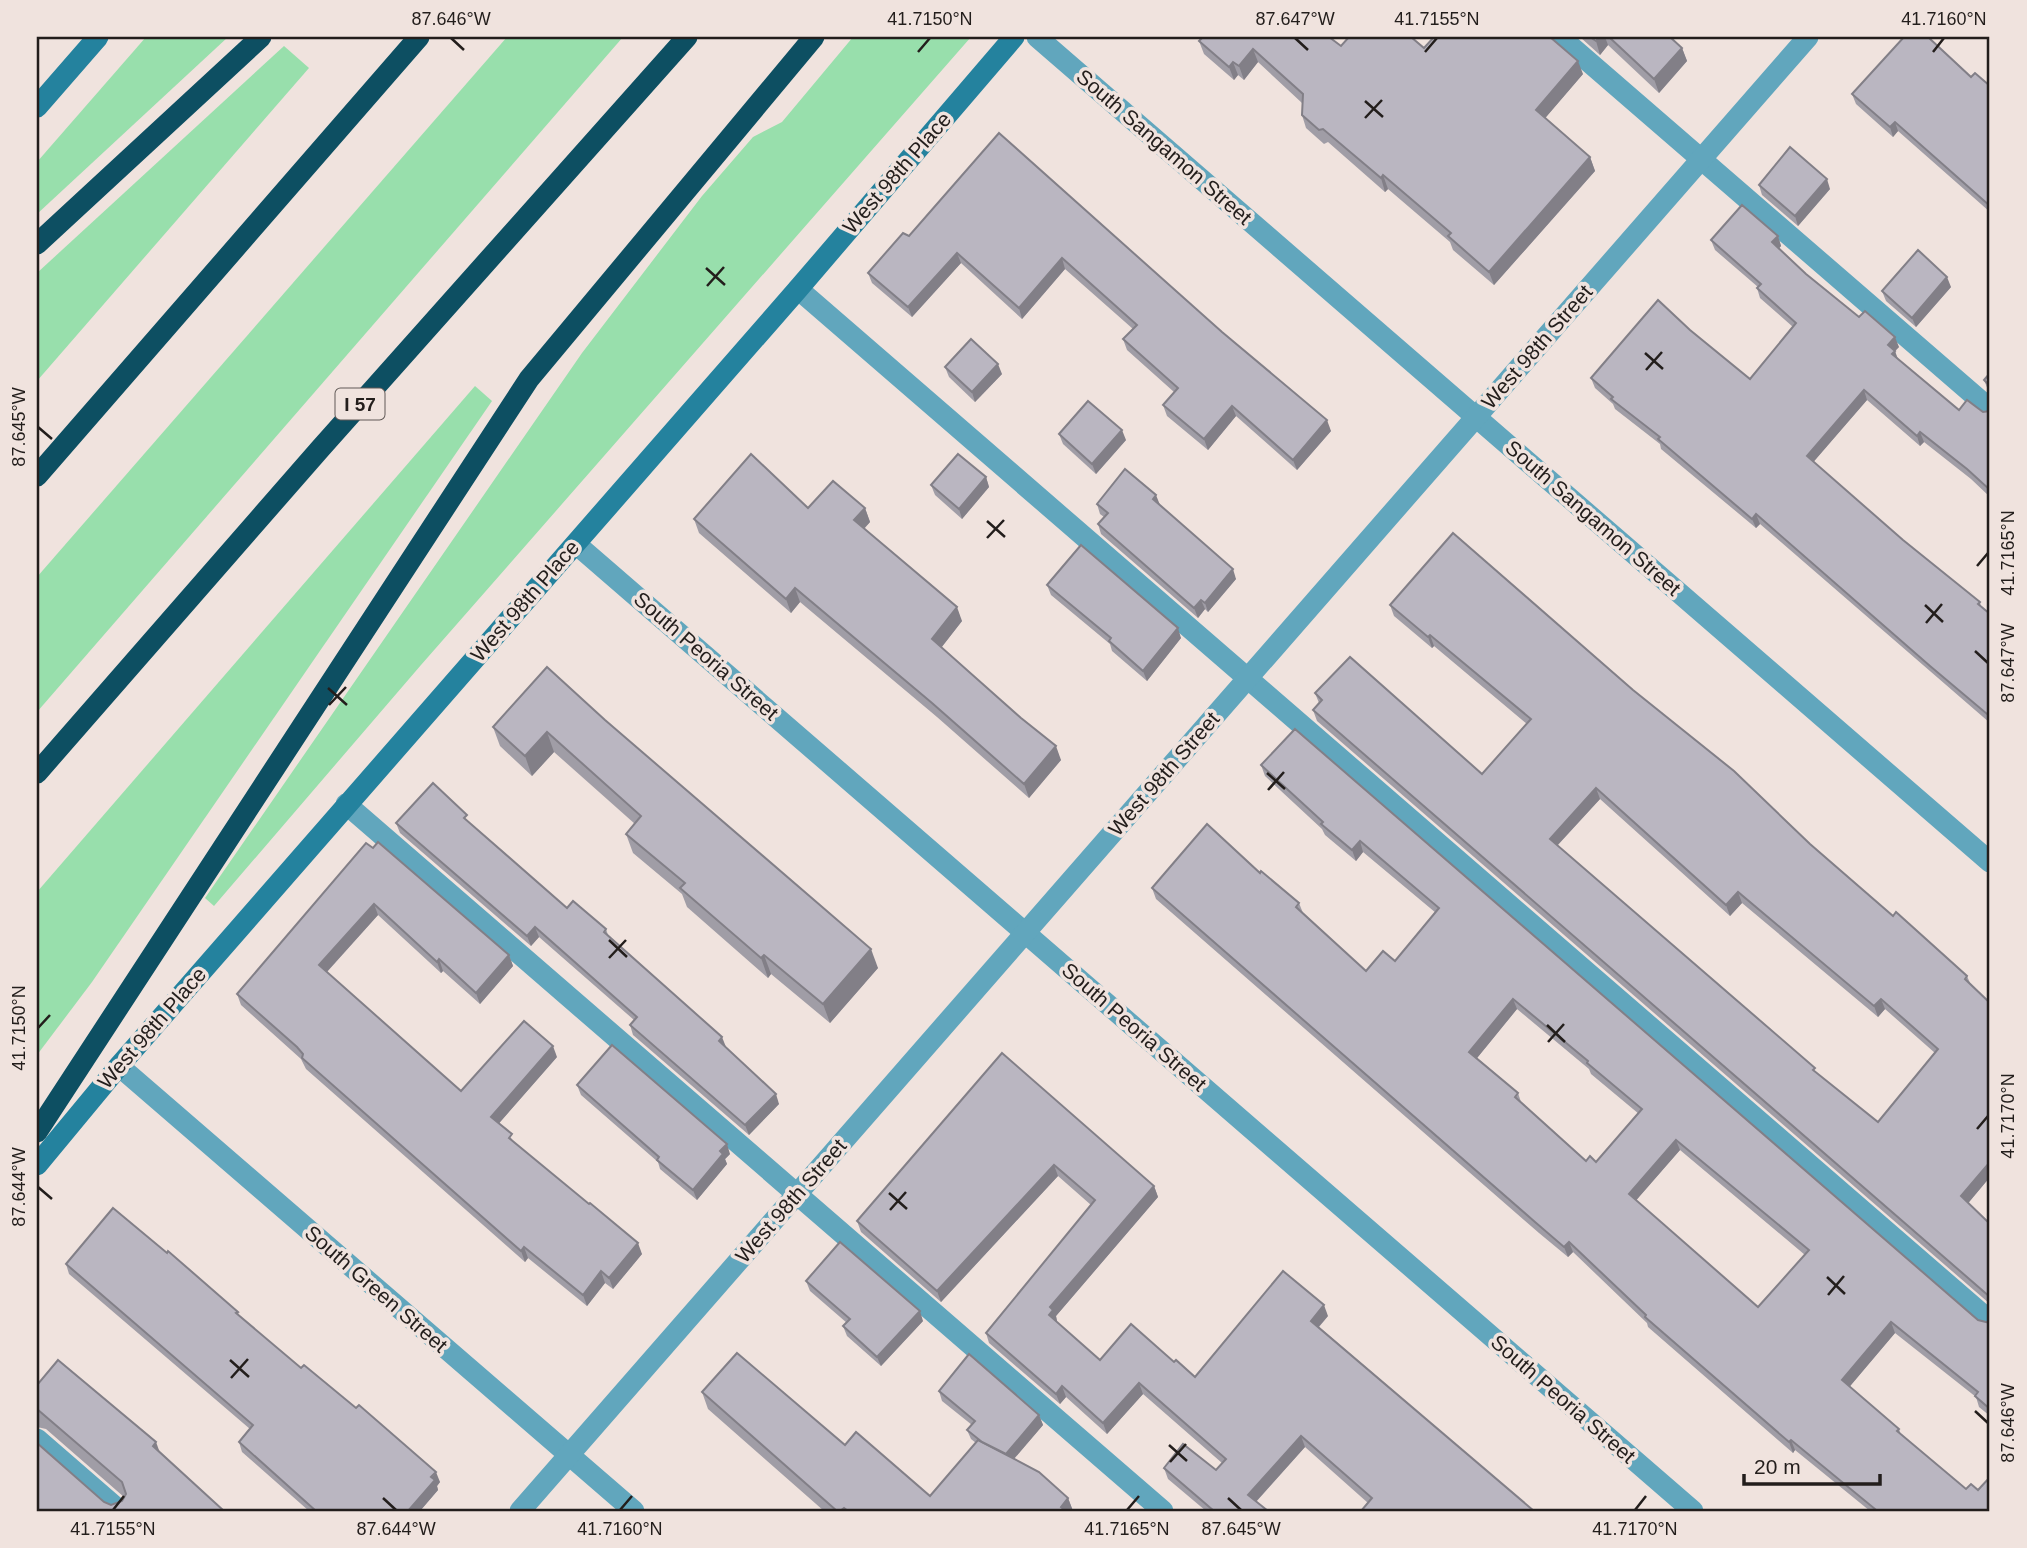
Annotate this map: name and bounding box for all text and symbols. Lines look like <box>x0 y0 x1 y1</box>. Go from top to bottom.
text: 87.646°W <box>411 9 491 29</box>
text: 41.7150°N <box>887 9 973 29</box>
text: 87.647°W <box>1255 9 1335 29</box>
text: 41.7155°N <box>1394 9 1480 29</box>
text: 41.7160°N <box>1901 9 1987 29</box>
street label: South Sangamon Street <box>1072 64 1257 229</box>
street label: West 98th Place <box>838 108 955 238</box>
street label: West 98th Street <box>1477 280 1597 413</box>
text: 87.645°W <box>9 387 29 467</box>
road number: I 57 <box>336 388 384 420</box>
street label: South Sangamon Street <box>1501 435 1686 600</box>
text: 41.7165°N <box>1998 510 2018 596</box>
street label: West 98th Place <box>466 536 583 666</box>
street label: South Peoria Street <box>630 587 783 725</box>
text: 87.647°W <box>1998 623 2018 703</box>
street label: West 98th Street <box>1104 707 1224 840</box>
street label: South Peoria Street <box>1058 958 1211 1096</box>
street label: West 98th Place <box>93 963 210 1093</box>
text: 41.7150°N <box>9 985 29 1071</box>
text: 41.7170°N <box>1998 1073 2018 1159</box>
street label: West 98th Street <box>731 1134 851 1267</box>
text: 87.644°W <box>9 1147 29 1227</box>
street label: South Green Street <box>300 1221 452 1357</box>
street label: South Peoria Street <box>1487 1330 1640 1468</box>
text: 87.646°W <box>1998 1383 2018 1463</box>
scale bar <box>1744 1443 1880 1487</box>
text: 20 m <box>1754 1455 1801 1478</box>
text: 41.7155°N <box>70 1519 156 1539</box>
text: 87.644°W <box>356 1519 436 1539</box>
text: 41.7160°N <box>577 1519 663 1539</box>
text: 41.7165°N <box>1084 1519 1170 1539</box>
text: 87.645°W <box>1201 1519 1281 1539</box>
text: 41.7170°N <box>1592 1519 1678 1539</box>

